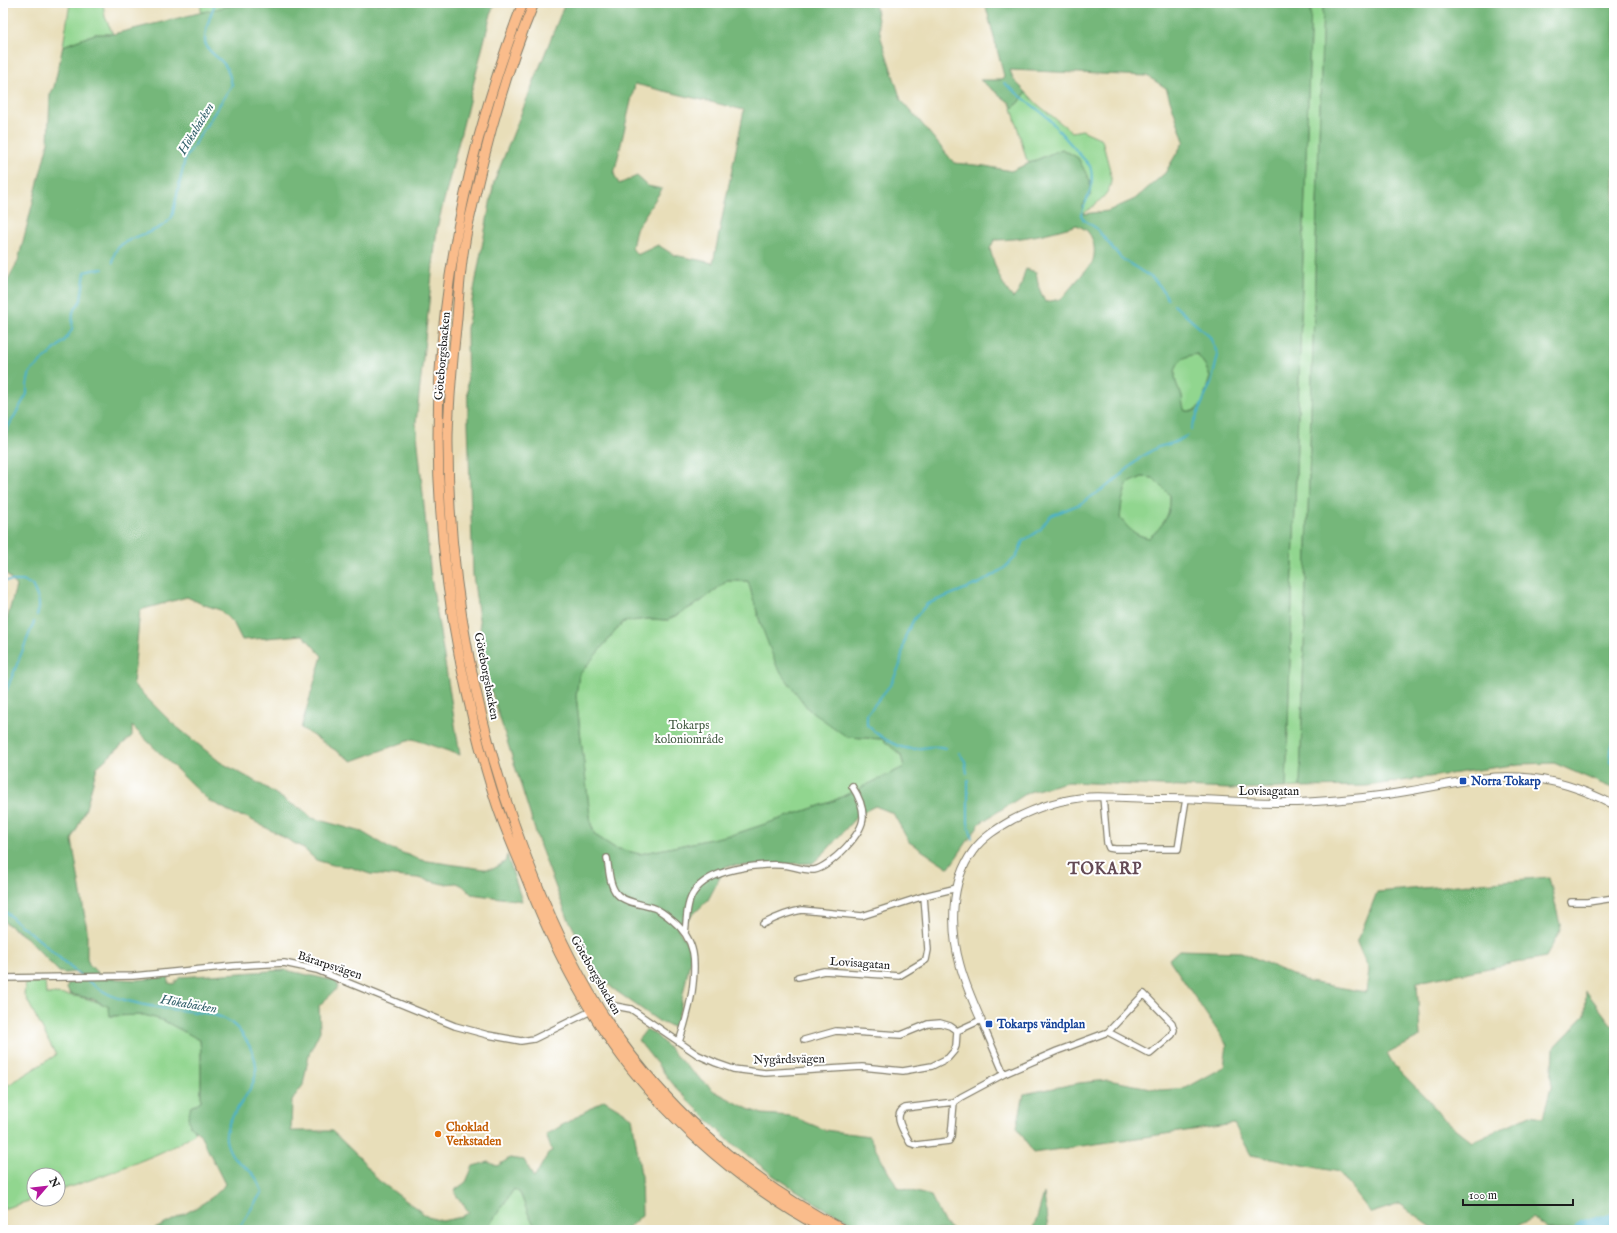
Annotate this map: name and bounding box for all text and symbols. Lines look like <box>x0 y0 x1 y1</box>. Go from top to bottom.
water label: Hökabäcken <box>174 100 218 159</box>
street label: Göteborgsbacken <box>431 311 454 401</box>
street label: Göteborgsbacken <box>471 631 502 722</box>
park label: Tokarps koloniområde <box>654 718 724 747</box>
place label: Norra Tokarp <box>1470 774 1541 790</box>
marker: Norra Tokarp <box>1458 776 1468 786</box>
street label: Lovisagatan <box>1239 784 1300 799</box>
district label: TOKARP <box>1067 860 1142 880</box>
street label: Göteborgsbacken <box>567 933 625 1018</box>
street label: Bårarpsvägen <box>295 948 364 984</box>
street label: Lovisagatan <box>829 954 891 973</box>
water label: Hökabäcken <box>158 991 218 1018</box>
place label: Tokarps vändplan <box>996 1017 1086 1033</box>
marker: Tokarps vändplan <box>984 1019 994 1029</box>
street label: Nygårdsvägen <box>753 1051 825 1068</box>
place label: Choklad Verkstaden <box>445 1120 502 1149</box>
marker: Choklad Verkstaden <box>433 1129 443 1139</box>
north arrow <box>26 1167 66 1207</box>
text: N <box>45 1174 63 1191</box>
scale bar <box>1463 1181 1573 1207</box>
text: 100 m <box>1469 1188 1497 1203</box>

